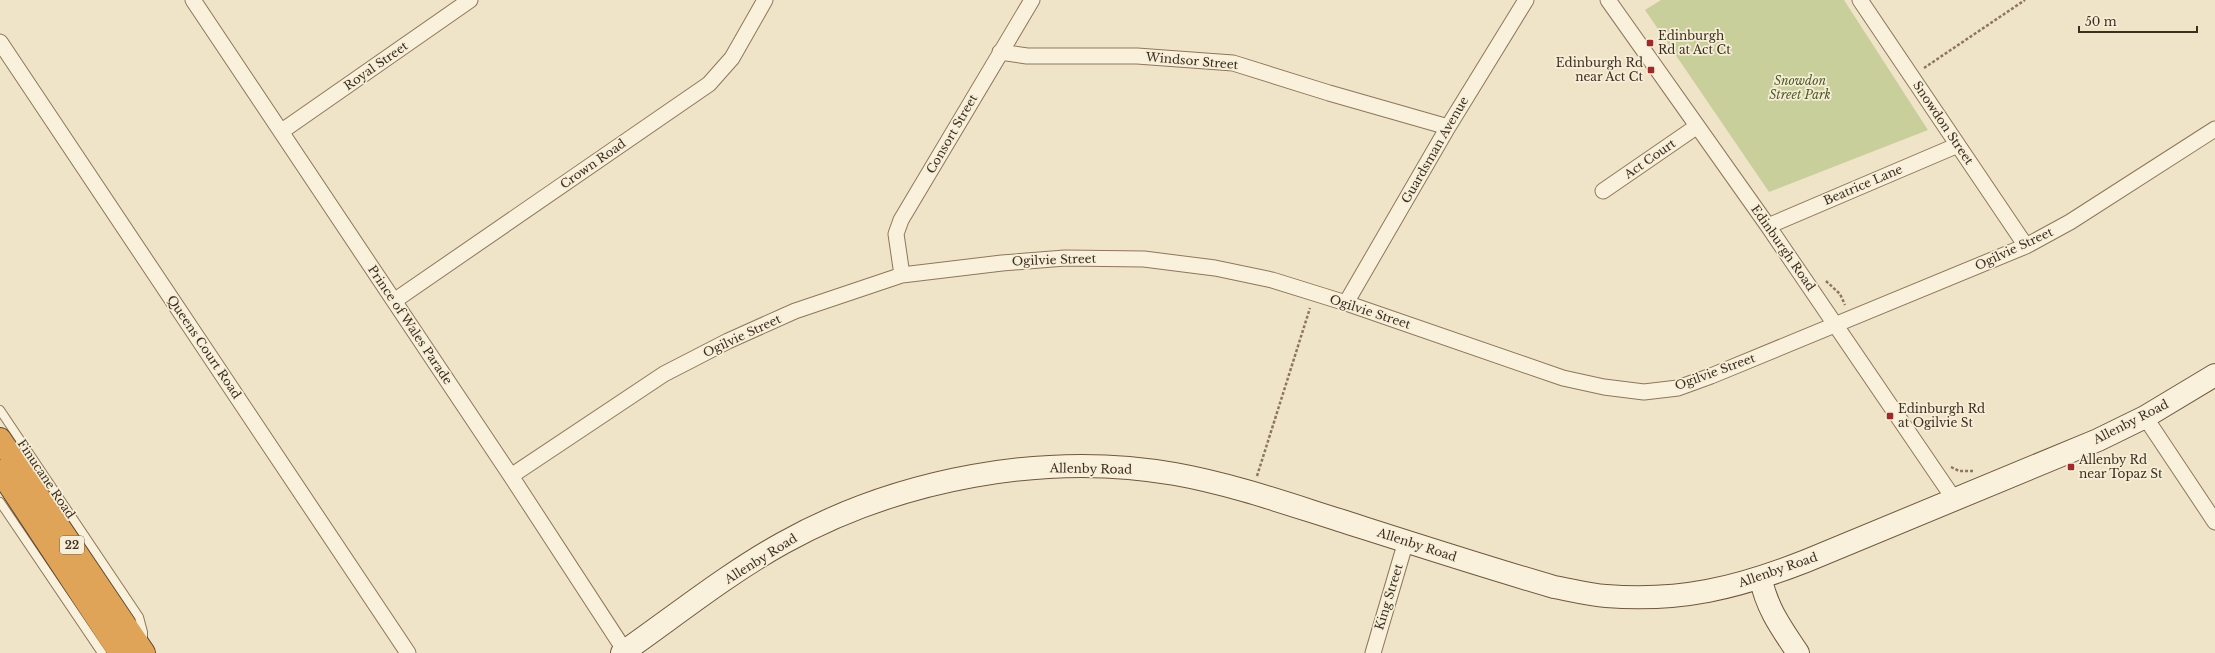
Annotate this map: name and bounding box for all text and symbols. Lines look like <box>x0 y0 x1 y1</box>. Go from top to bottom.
scale bar <box>2079 8 2197 34</box>
text: 50 m <box>2085 14 2117 29</box>
place label: Edinburgh Rd at Act Ct <box>1658 28 1731 57</box>
street label: Royal Street <box>341 38 411 93</box>
marker: Edinburgh Rd at Act Ct <box>1645 38 1655 48</box>
street label: Windsor Street <box>1144 49 1239 72</box>
place label: Edinburgh Rd near Act Ct <box>1556 55 1643 84</box>
marker: Edinburgh Rd near Act Ct <box>1646 65 1656 75</box>
park label: Snowdon Street Park <box>1769 73 1831 102</box>
street label: Snowdon Street <box>1910 78 1977 168</box>
street label: Consort Street <box>923 91 981 176</box>
street label: Guardsman Avenue <box>1398 94 1471 206</box>
street label: Crown Road <box>557 135 628 192</box>
street label: Act Court <box>1620 135 1679 182</box>
street label: Beatrice Lane <box>1821 161 1905 208</box>
street label: Edinburgh Road <box>1748 202 1819 294</box>
street label: Ogilvie Street <box>1972 224 2056 273</box>
street label: Ogilvie Street <box>1012 251 1097 268</box>
street label: Prince of Wales Parade <box>365 262 456 387</box>
street label: Ogilvie Street <box>1328 291 1413 332</box>
street label: Queens Court Road <box>164 292 245 401</box>
street label: Ogilvie Street <box>700 311 784 360</box>
street label: Ogilvie Street <box>1673 350 1757 393</box>
street label: Allenby Road <box>2090 396 2171 447</box>
place label: Edinburgh Rd at Ogilvie St <box>1898 401 1985 430</box>
marker: Edinburgh Rd at Ogilvie St <box>1885 411 1895 421</box>
street label: Finucane Road <box>14 436 78 521</box>
place label: Allenby Rd near Topaz St <box>2078 452 2163 481</box>
street label: Allenby Road <box>1049 460 1132 477</box>
marker: Allenby Rd near Topaz St <box>2066 462 2076 472</box>
street label: Allenby Road <box>1375 524 1459 564</box>
street label: Allenby Road <box>721 530 800 587</box>
road number: 22 <box>60 536 84 554</box>
street label: Allenby Road <box>1735 549 1819 590</box>
street label: King Street <box>1371 562 1406 632</box>

